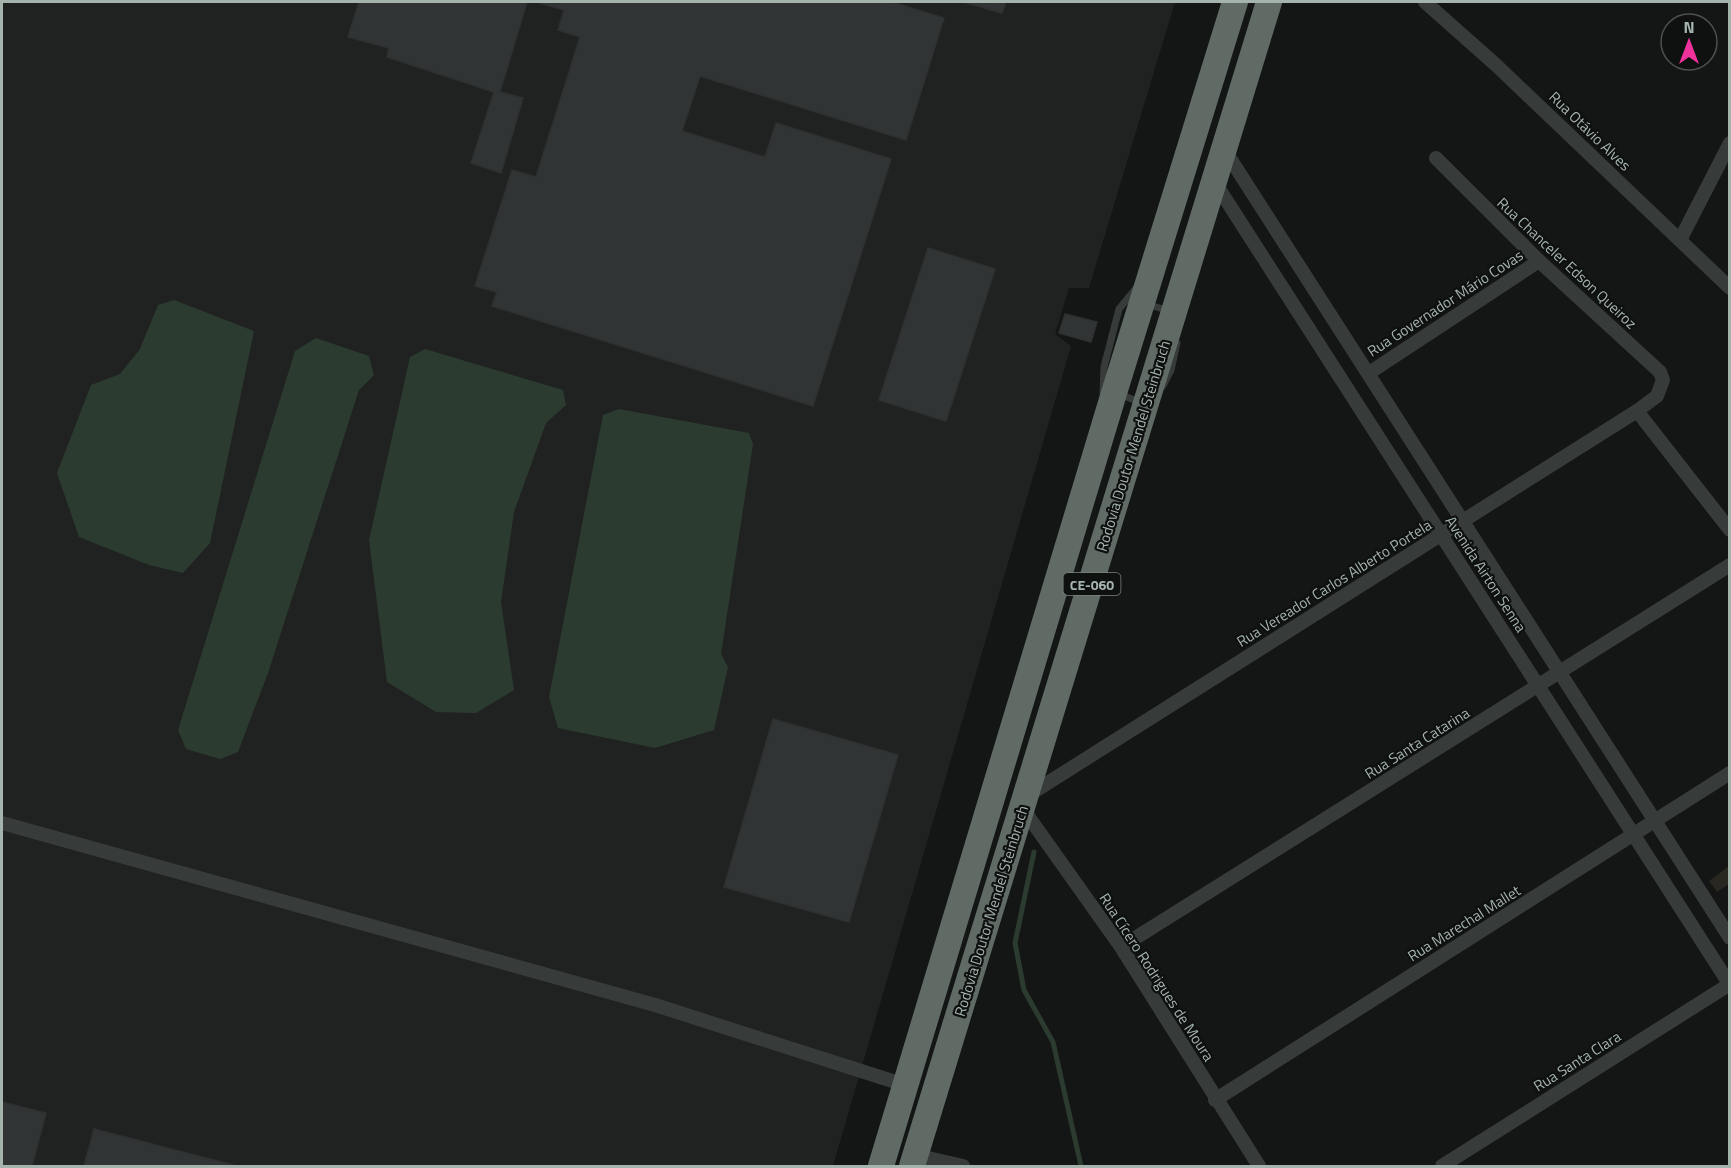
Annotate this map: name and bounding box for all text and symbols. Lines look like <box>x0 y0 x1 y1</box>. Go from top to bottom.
north arrow <box>1659 12 1719 72</box>
text: N <box>1683 15 1695 39</box>
street label: Rua Otávio Alves <box>1544 86 1636 176</box>
street label: Rua Chanceler Edson Queiroz <box>1492 192 1642 334</box>
street label: Rua Governador Mário Covas <box>1362 244 1528 362</box>
street label: Rodovia Doutor Mendel Steinbruch <box>1090 338 1176 554</box>
street label: Avenida Airton Senna <box>1440 511 1533 637</box>
street label: Rua Vereador Carlos Alberto Portela <box>1232 513 1436 653</box>
road number: CE-060 <box>1064 573 1120 595</box>
street label: Rua Santa Catarina <box>1360 701 1474 785</box>
street label: Rodovia Doutor Mendel Steinbruch <box>948 803 1034 1019</box>
street label: Rua Marechal Mallet <box>1403 879 1526 967</box>
street label: Rua Cícero Rodrigues de Moura <box>1094 888 1220 1066</box>
street label: Rua Santa Clara <box>1529 1025 1626 1097</box>

